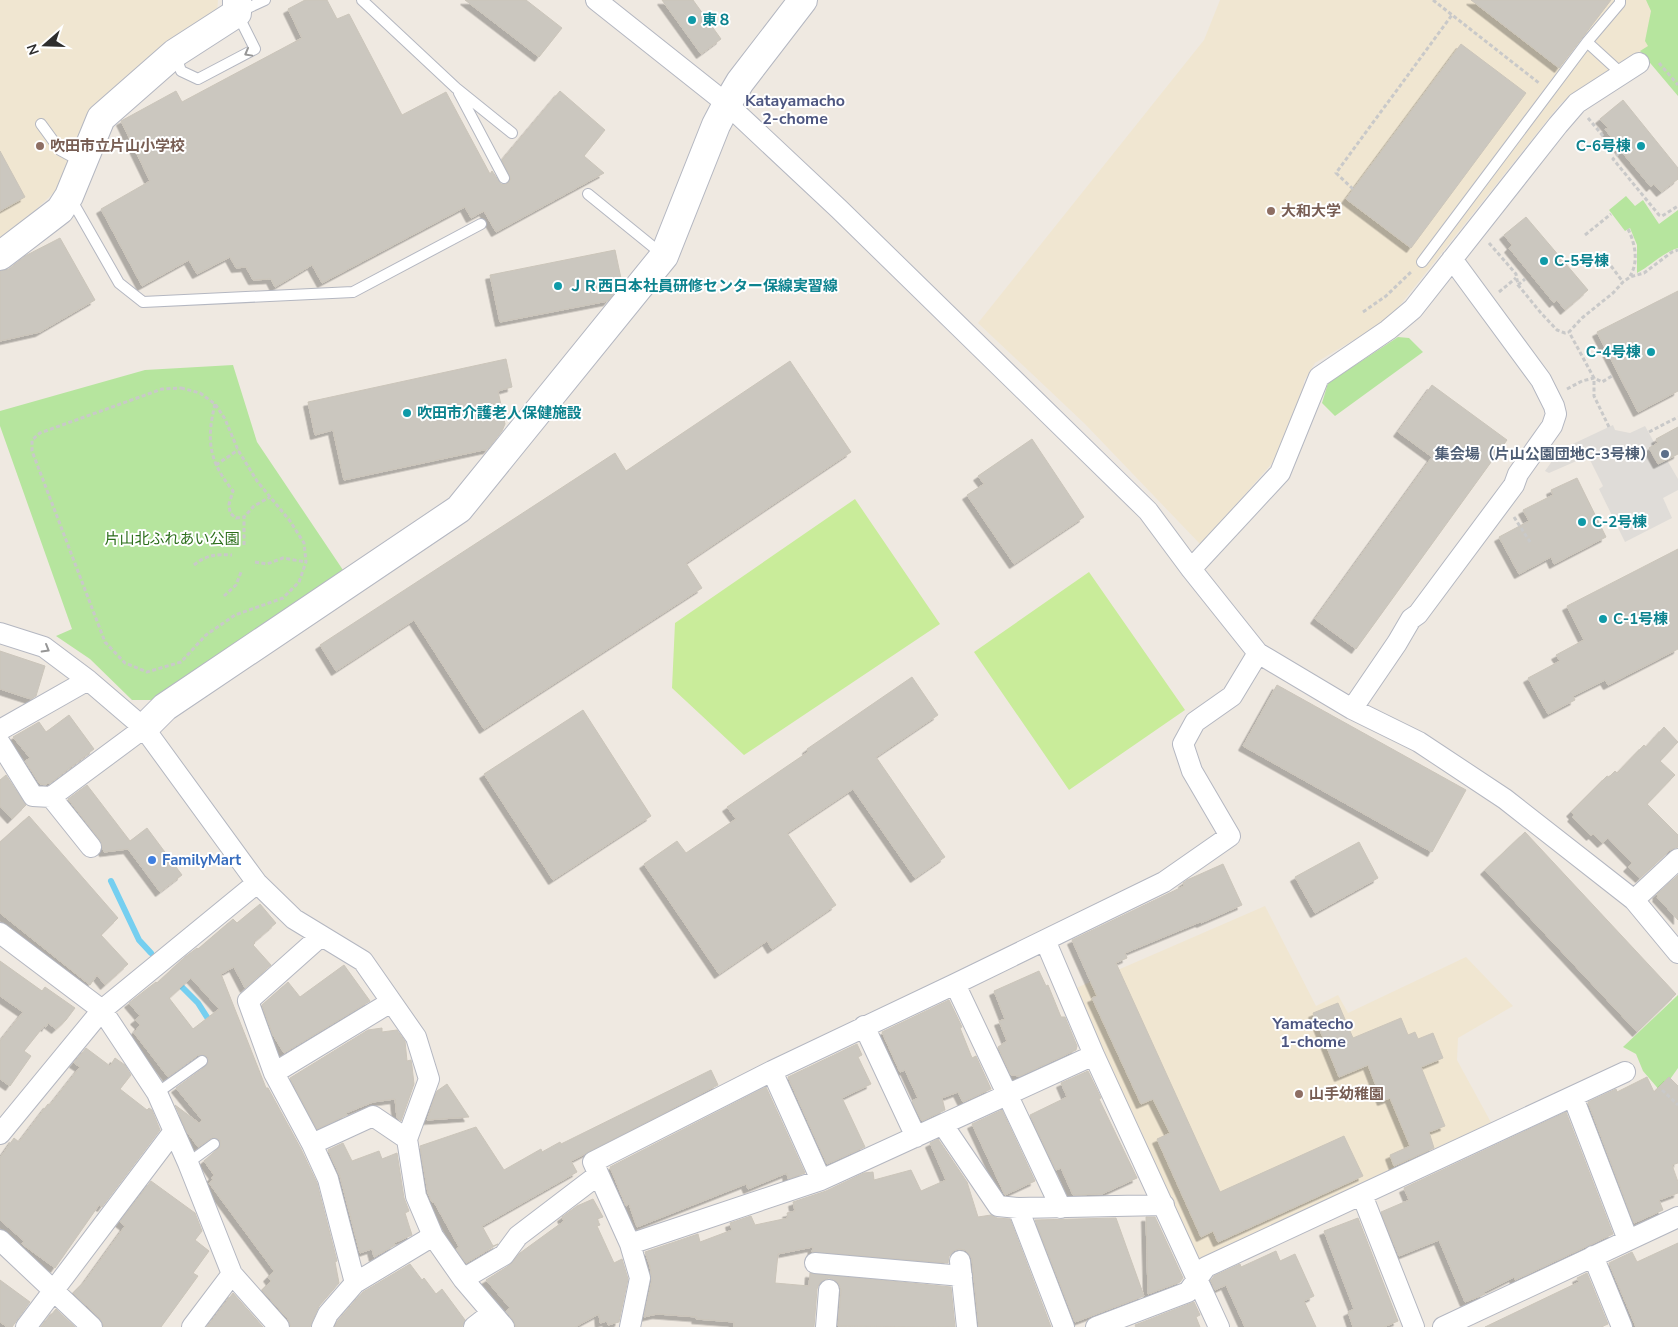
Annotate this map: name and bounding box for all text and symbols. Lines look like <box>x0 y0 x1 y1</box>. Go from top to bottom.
place label: 東８ <box>702 10 732 30</box>
marker: 東８ <box>686 14 698 26</box>
north arrow <box>20 20 70 70</box>
text: N <box>23 41 44 57</box>
one-way arrow <box>244 47 253 57</box>
district label: Katayamacho 2-chome <box>745 90 845 130</box>
place label: 吹田市立片山小学校 <box>50 136 185 156</box>
place label: C-6号棟 <box>1576 136 1631 156</box>
marker: 吹田市立片山小学校 <box>34 140 46 152</box>
marker: C-6号棟 <box>1635 140 1647 152</box>
place label: 大和大学 <box>1281 201 1341 221</box>
marker: 大和大学 <box>1265 205 1277 217</box>
place label: C-5号棟 <box>1554 251 1609 271</box>
marker: C-5号棟 <box>1538 255 1550 267</box>
place label: ＪＲ西日本社員研修センター保線実習線 <box>568 276 838 296</box>
marker: ＪＲ西日本社員研修センター保線実習線 <box>552 280 564 292</box>
place label: C-4号棟 <box>1586 342 1641 362</box>
marker: C-4号棟 <box>1645 346 1657 358</box>
place label: 吹田市介護老人保健施設 <box>417 403 582 423</box>
marker: 吹田市介護老人保健施設 <box>401 407 413 419</box>
place label: 集会場（片山公園団地C-3号棟） <box>1434 444 1655 464</box>
marker: 集会場（片山公園団地C-3号棟） <box>1659 448 1671 460</box>
place label: C-2号棟 <box>1592 512 1647 532</box>
marker: C-2号棟 <box>1576 516 1588 528</box>
park label: 片山北ふれあい公園 <box>104 529 240 549</box>
place label: C-1号棟 <box>1613 609 1668 629</box>
marker: C-1号棟 <box>1597 613 1609 625</box>
one-way arrow <box>40 643 49 653</box>
place label: FamilyMart <box>162 850 241 870</box>
marker: FamilyMart <box>146 854 158 866</box>
district label: Yamatecho 1-chome <box>1271 1013 1354 1053</box>
place label: 山手幼稚園 <box>1309 1084 1384 1104</box>
marker: 山手幼稚園 <box>1293 1088 1305 1100</box>

